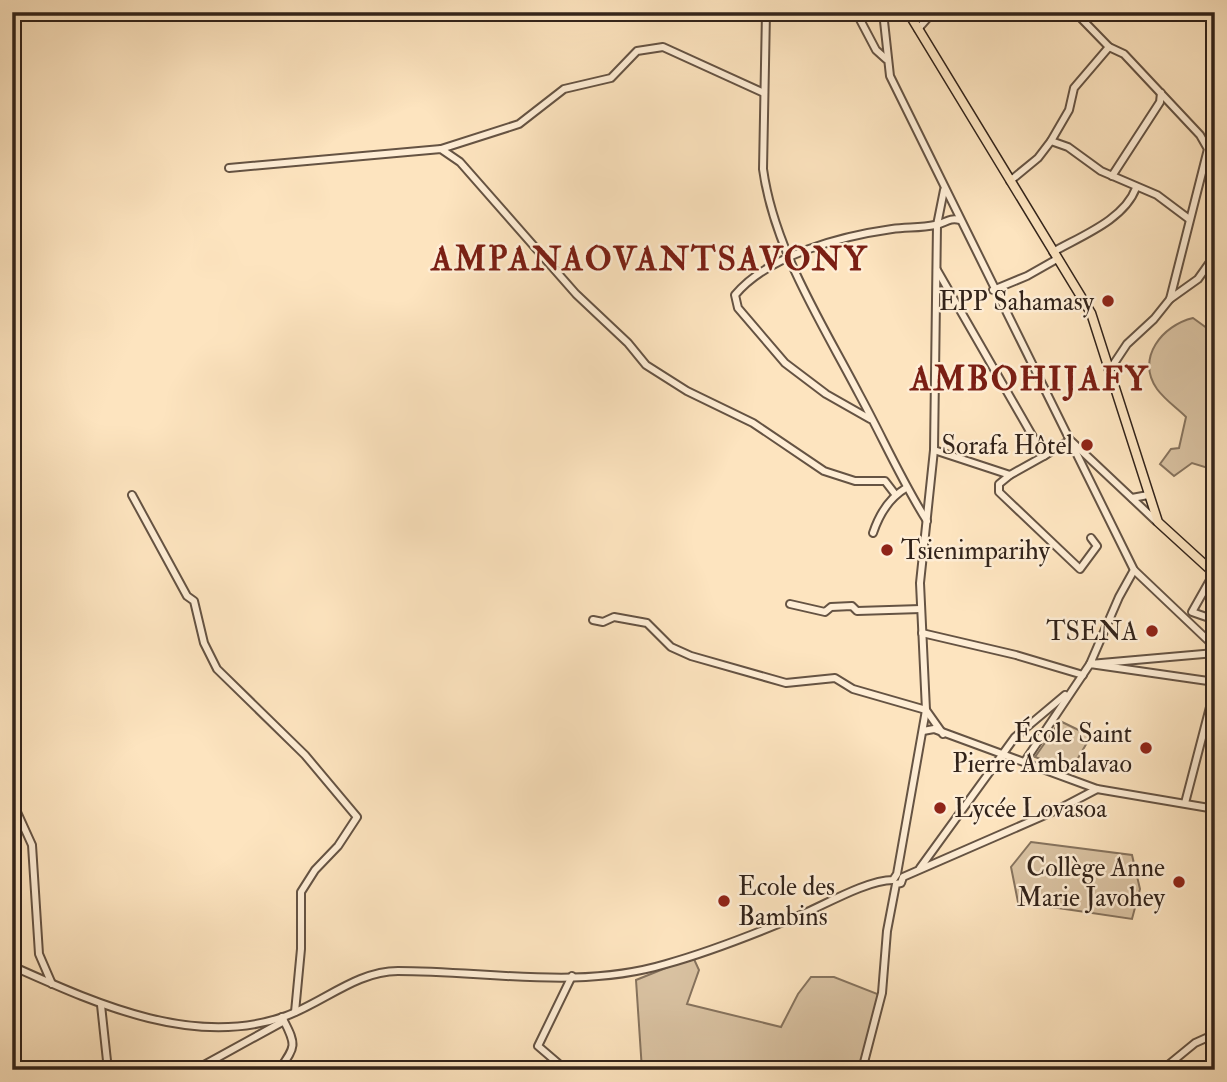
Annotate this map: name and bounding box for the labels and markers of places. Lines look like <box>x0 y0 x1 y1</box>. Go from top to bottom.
place label: EPP Sahamasy <box>939 286 1095 318</box>
marker: EPP Sahamasy <box>1100 293 1116 309</box>
place label: Sorafa Hôtel <box>942 430 1073 462</box>
marker: Sorafa Hôtel <box>1079 437 1095 453</box>
place label: Tsienimparihy <box>901 535 1050 568</box>
marker: Tsienimparihy <box>879 542 895 558</box>
place label: TSENA <box>1046 616 1138 648</box>
marker: TSENA <box>1144 623 1160 639</box>
place label: École Saint Pierre Ambalavao <box>952 716 1132 780</box>
marker: École Saint Pierre Ambalavao <box>1138 740 1154 756</box>
place label: Lycée Lovasoa <box>954 793 1107 825</box>
marker: Lycée Lovasoa <box>932 800 948 816</box>
place label: Collège Anne Marie Javohey <box>1017 852 1166 914</box>
place label: Ecole des Bambins <box>738 871 835 933</box>
marker: Collège Anne Marie Javohey <box>1171 874 1187 890</box>
marker: Ecole des Bambins <box>716 893 732 909</box>

